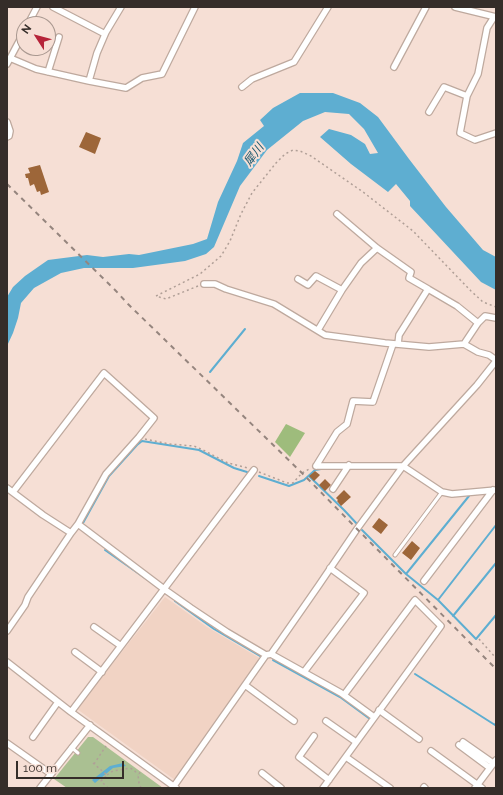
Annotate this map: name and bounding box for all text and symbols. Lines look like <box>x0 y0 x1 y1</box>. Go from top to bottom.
north arrow <box>16 16 56 56</box>
text: N <box>19 22 34 36</box>
water label: 犀川 <box>241 141 267 169</box>
scale bar <box>18 753 126 779</box>
text: 100 m <box>23 761 57 775</box>

